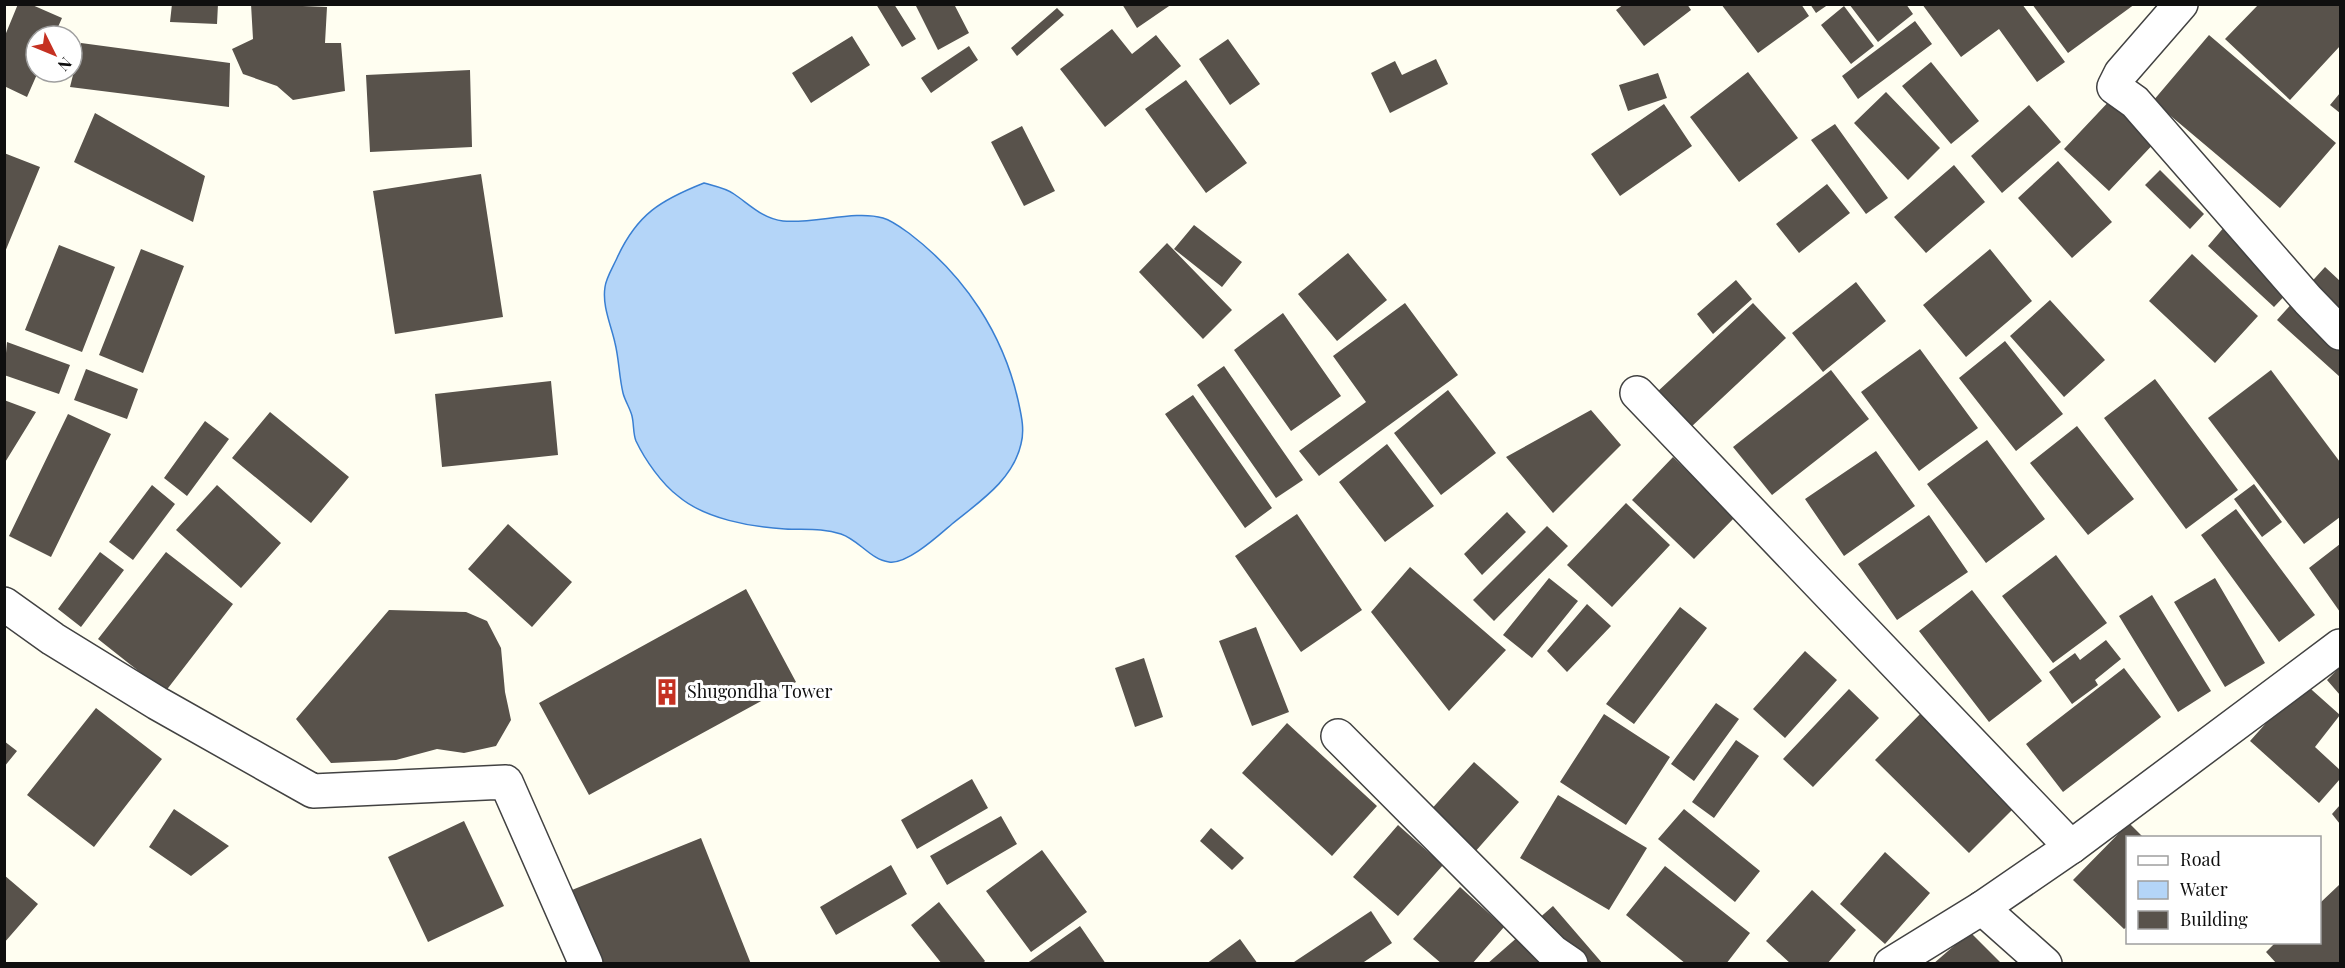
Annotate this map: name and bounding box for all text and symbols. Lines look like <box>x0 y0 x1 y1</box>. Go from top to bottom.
north arrow <box>24 24 84 84</box>
text: N <box>53 53 77 76</box>
building icon: Shugondha Tower <box>652 677 682 707</box>
place label: Shugondha Tower <box>687 679 833 703</box>
legend <box>2126 836 2321 944</box>
text: Road <box>2180 847 2221 871</box>
text: Water <box>2179 877 2228 901</box>
text: Building <box>2180 907 2248 931</box>

